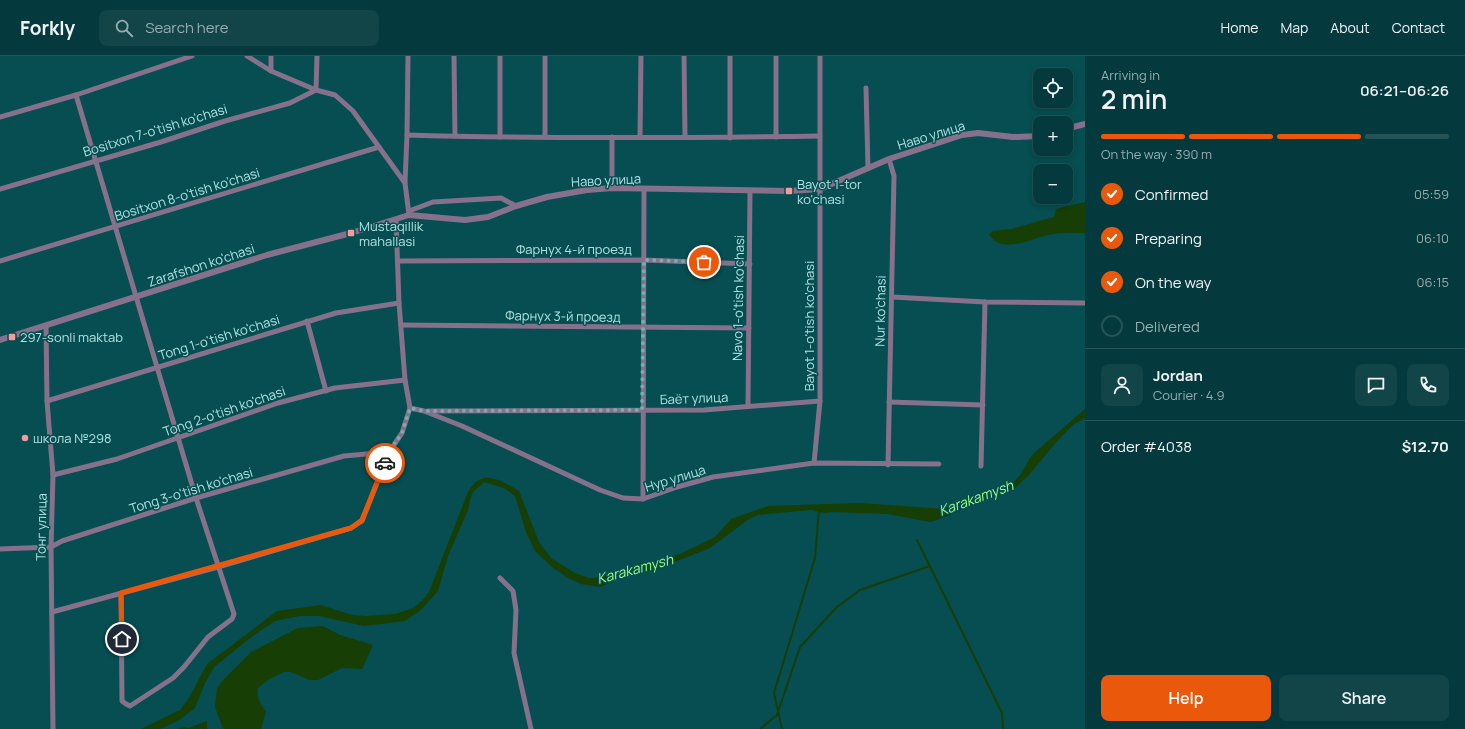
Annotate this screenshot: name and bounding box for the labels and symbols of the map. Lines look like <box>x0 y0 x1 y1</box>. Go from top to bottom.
street label: Bositxon 7-o'tish ko'chasi <box>81 99 229 161</box>
street label: Наво улица <box>895 116 967 154</box>
street label: Bositxon 8-o'tish ko'chasi <box>112 163 262 225</box>
street label: Наво улица <box>571 169 641 191</box>
place label: Bayot 1-tor ko'chasi <box>797 175 862 208</box>
marker: Bayot 1-tor ko'chasi <box>784 186 794 196</box>
place label: Mustaqillik mahallasi <box>359 217 424 250</box>
marker: Mustaqillik mahallasi <box>346 228 356 238</box>
street label: Navo 1-o'tish ko'chasi <box>728 235 748 361</box>
street label: Zarafshon ko'chasi <box>145 239 257 291</box>
street label: Фарнух 4-й проезд <box>516 240 632 258</box>
pin <box>687 245 721 279</box>
street label: Bayot 1-o'tish ko'chasi <box>800 261 818 391</box>
street label: Nur ko'chasi <box>870 275 890 347</box>
street label: Фарнух 3-й проезд <box>505 306 621 326</box>
street label: Tong 1-o'tish ko'chasi <box>156 310 282 364</box>
place label: 297-sonli maktab <box>20 328 123 346</box>
marker: 297-sonli maktab <box>7 332 17 342</box>
street label: Tong 2-o'tish ko'chasi <box>160 382 288 440</box>
street label: Баёт улица <box>659 388 729 408</box>
place label: школа №298 <box>33 429 112 447</box>
marker: школа №298 <box>20 433 30 443</box>
courier <box>365 443 405 483</box>
street label: Нур улица <box>642 460 708 496</box>
street label: Tong 3-o'tish ko'chasi <box>127 463 255 517</box>
water label: Karakamysh <box>936 475 1016 520</box>
street label: Тонг улица <box>31 493 51 561</box>
water label: Karakamysh <box>595 549 676 588</box>
pin <box>105 622 139 656</box>

